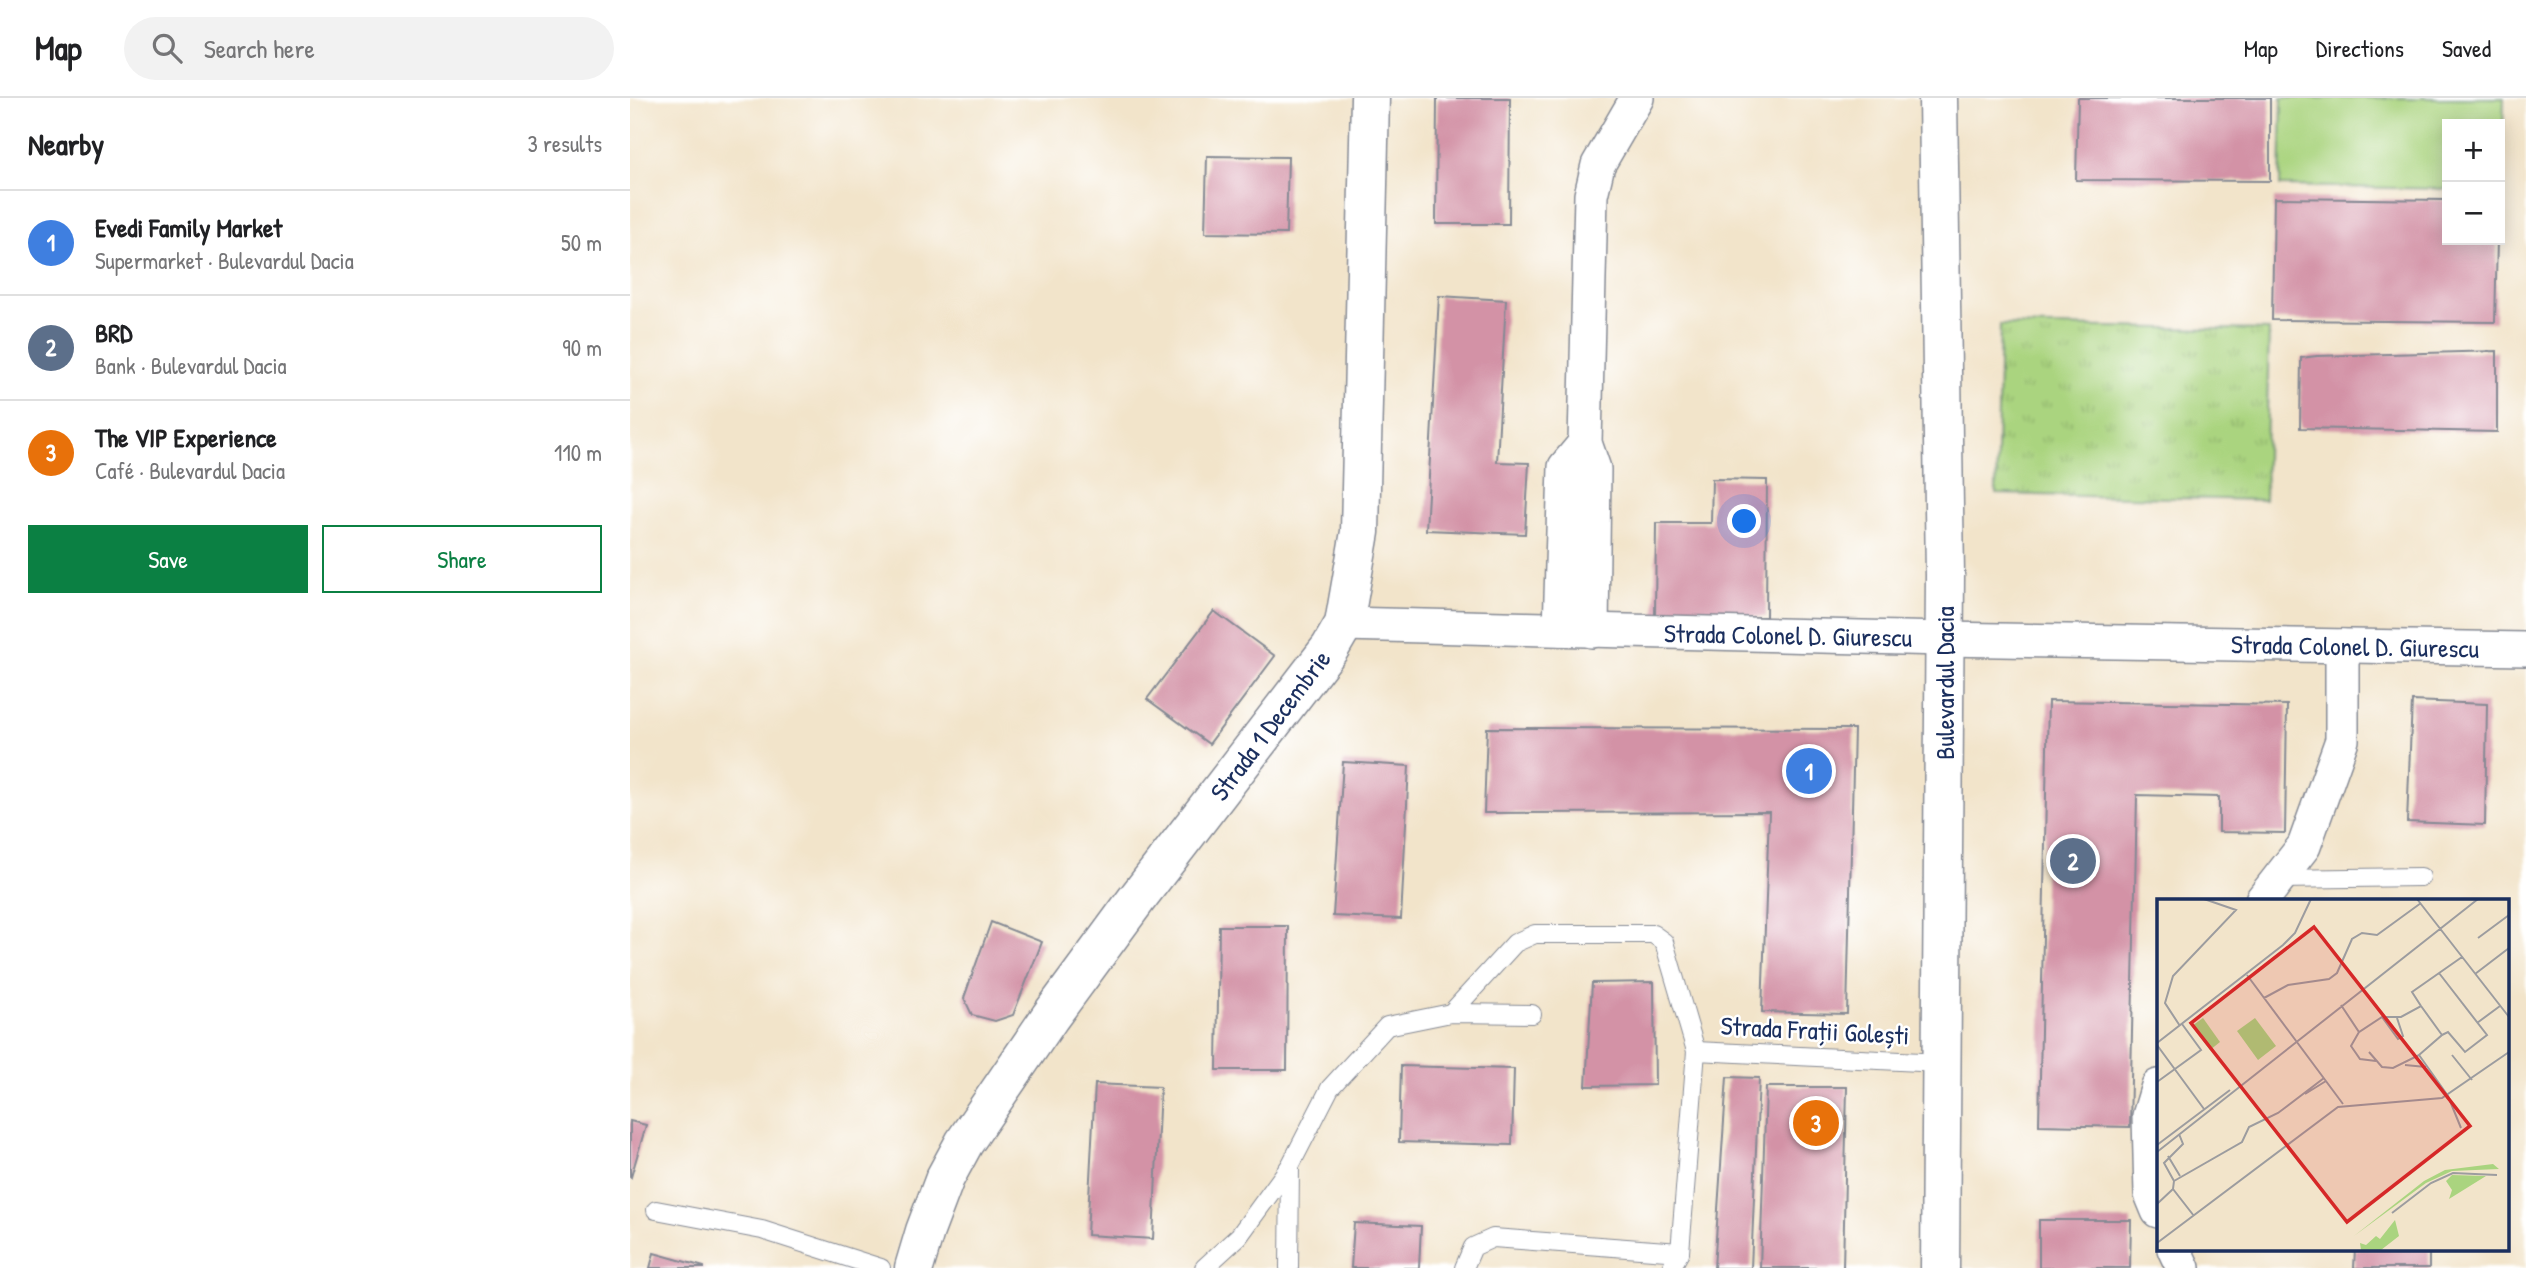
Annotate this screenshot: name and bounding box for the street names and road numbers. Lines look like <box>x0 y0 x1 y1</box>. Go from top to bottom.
street label: Bulevardul Dacia <box>1927 606 1962 760</box>
street label: Strada Colonel D. Giurescu <box>1664 615 1912 655</box>
street label: Strada Colonel D. Giurescu <box>2231 626 2479 666</box>
street label: Strada 1 Decembrie <box>1202 642 1338 808</box>
street label: Strada Frații Golești <box>1720 1008 1910 1052</box>

